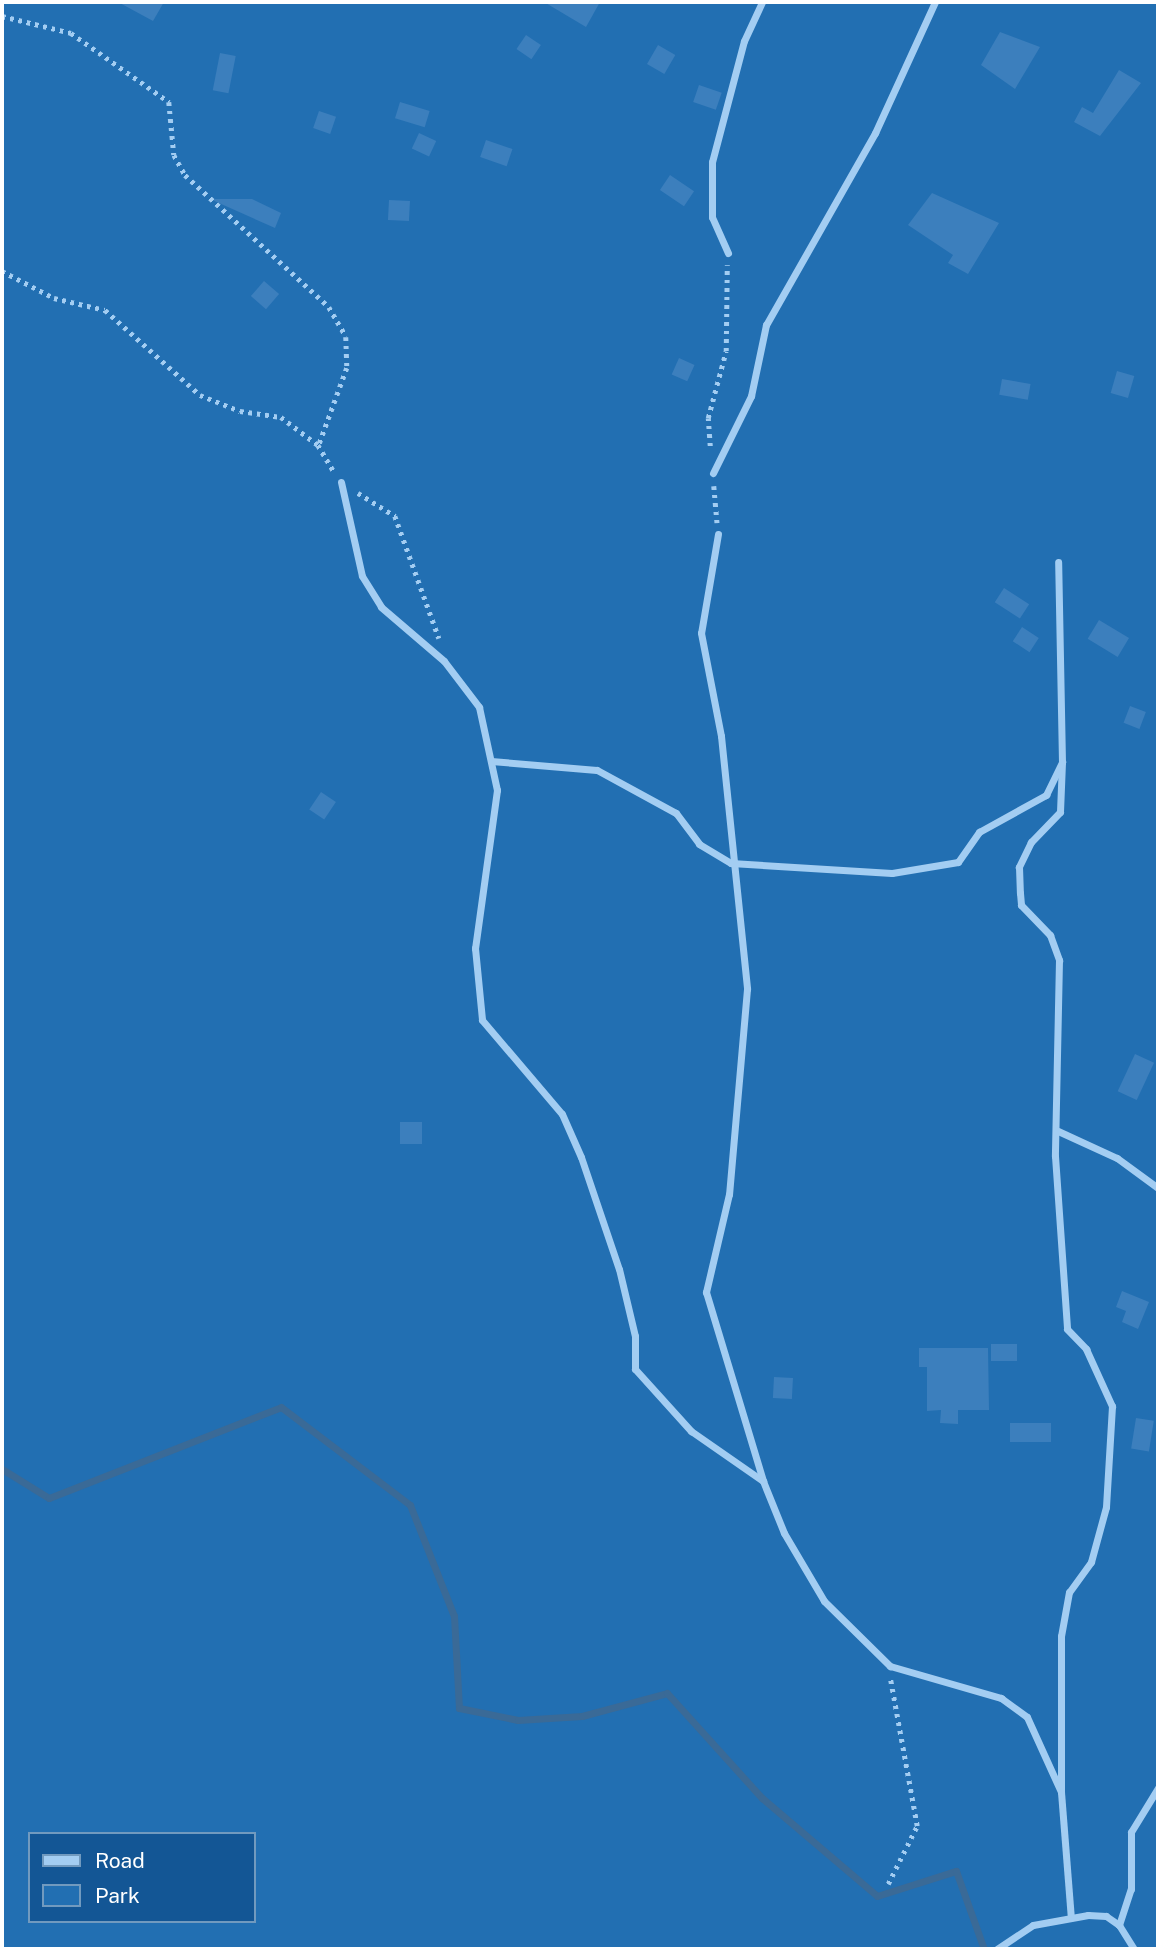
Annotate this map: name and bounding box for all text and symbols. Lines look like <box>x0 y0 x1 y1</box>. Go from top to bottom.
legend <box>28 1832 256 1923</box>
text: Road <box>95 1848 145 1873</box>
text: Park <box>95 1883 140 1908</box>

